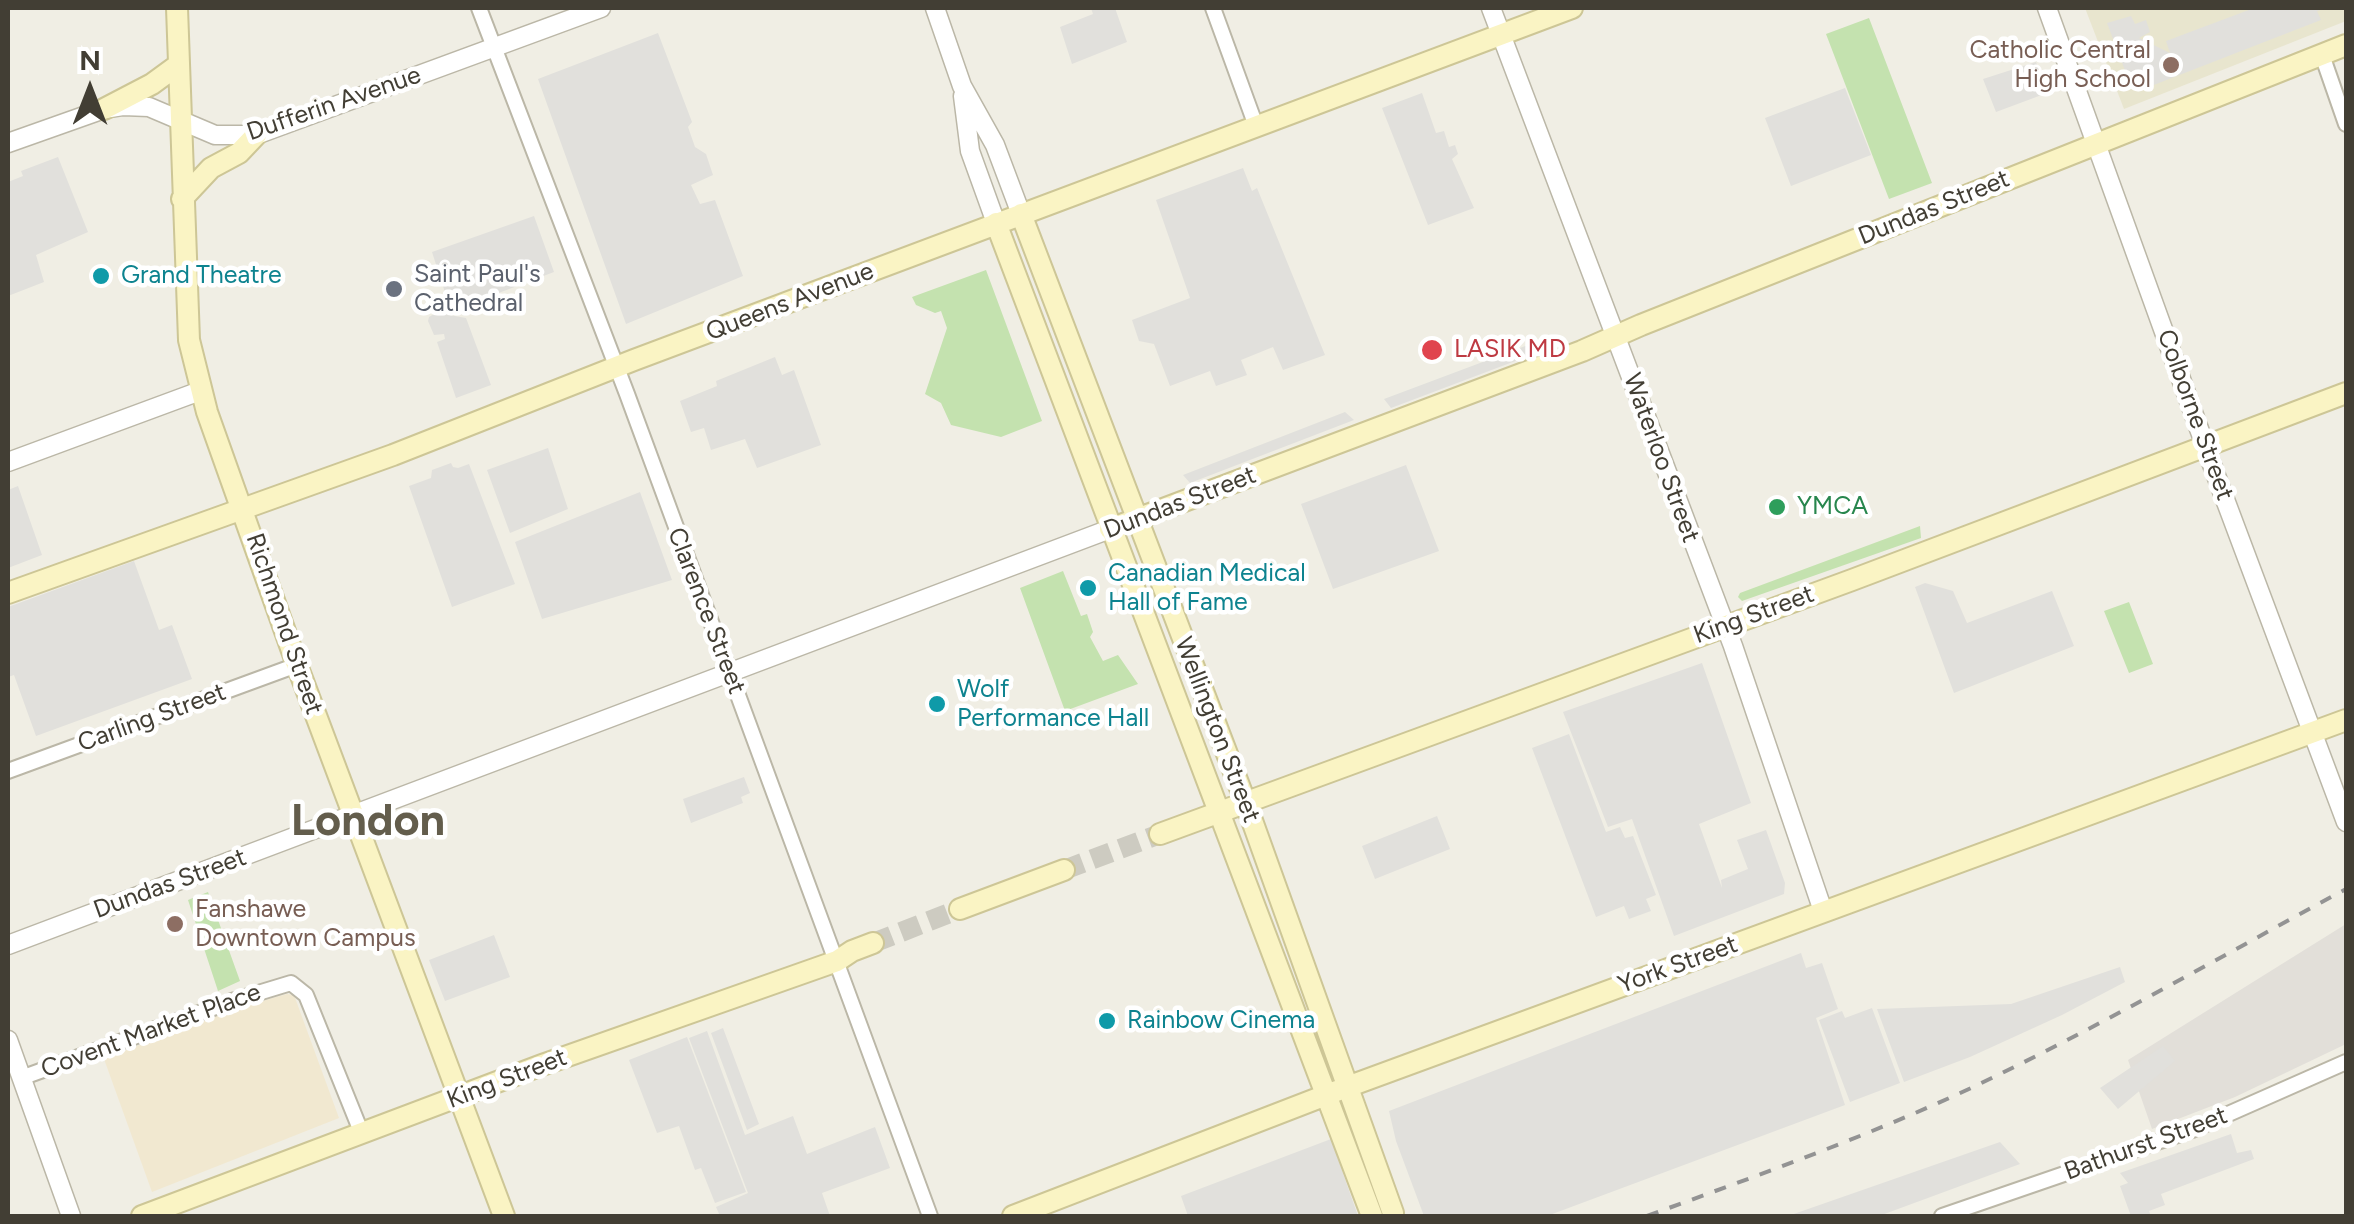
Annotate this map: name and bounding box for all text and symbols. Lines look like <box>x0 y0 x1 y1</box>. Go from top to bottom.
place label: Catholic Central High School <box>1970 36 2151 95</box>
north arrow <box>40 40 140 140</box>
text: N <box>79 43 101 77</box>
marker: Catholic Central High School <box>2160 54 2182 76</box>
street label: Dufferin Avenue <box>243 60 425 148</box>
street label: Dundas Street <box>1854 164 2014 252</box>
street label: Queens Avenue <box>702 256 878 348</box>
place label: Saint Paul's Cathedral <box>414 260 541 319</box>
place label: Grand Theatre <box>121 261 282 291</box>
marker: Grand Theatre <box>90 265 112 287</box>
marker: Saint Paul's Cathedral <box>383 278 405 300</box>
street label: Colborne Street <box>2150 326 2240 504</box>
place label: LASIK MD <box>1454 335 1566 365</box>
marker: LASIK MD <box>1419 337 1445 363</box>
street label: Waterloo Street <box>1616 369 1706 547</box>
street label: Dundas Street <box>1100 460 1260 546</box>
place label: YMCA <box>1797 492 1868 522</box>
marker: YMCA <box>1766 496 1788 518</box>
street label: Clarence Street <box>661 524 751 698</box>
street label: Richmond Street <box>239 530 329 718</box>
place label: Canadian Medical Hall of Fame <box>1108 559 1306 618</box>
marker: Canadian Medical Hall of Fame <box>1077 577 1099 599</box>
street label: King Street <box>1690 579 1818 651</box>
street label: Wellington Street <box>1168 633 1266 827</box>
place label: Wolf Performance Hall <box>957 675 1149 734</box>
street label: Carling Street <box>74 677 230 759</box>
marker: Wolf Performance Hall <box>926 693 948 715</box>
district label: London <box>291 795 445 849</box>
street label: Dundas Street <box>90 842 250 926</box>
place label: Fanshawe Downtown Campus <box>195 895 416 954</box>
marker: Fanshawe Downtown Campus <box>164 913 186 935</box>
street label: York Street <box>1614 930 1742 1000</box>
street label: Covent Market Place <box>37 977 265 1085</box>
place label: Rainbow Cinema <box>1127 1006 1315 1036</box>
marker: Rainbow Cinema <box>1096 1010 1118 1032</box>
street label: King Street <box>443 1042 571 1116</box>
street label: Bathurst Street <box>2060 1101 2232 1187</box>

